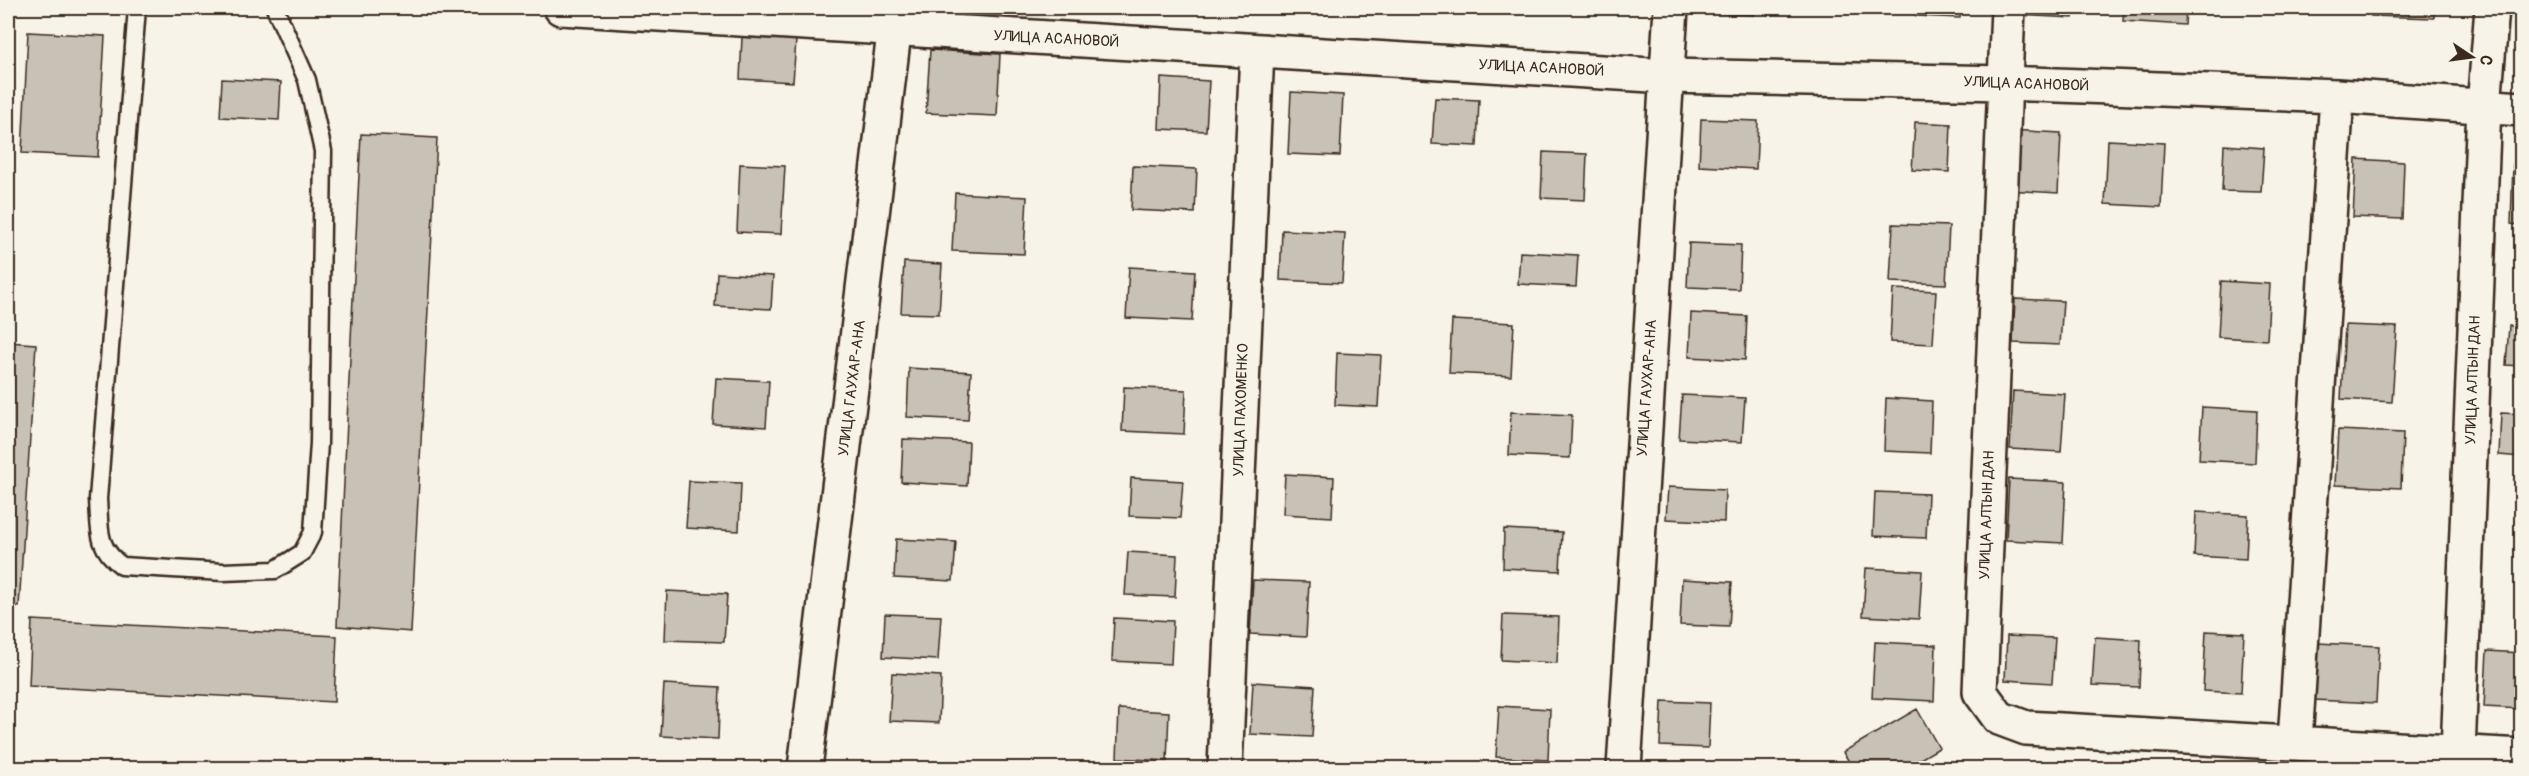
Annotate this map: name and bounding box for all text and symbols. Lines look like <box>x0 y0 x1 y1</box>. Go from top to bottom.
street label: УЛИЦА АСАНОВОЙ <box>993 26 1119 52</box>
north arrow <box>2442 27 2502 87</box>
text: С <box>2475 53 2496 67</box>
street label: УЛИЦА АСАНОВОЙ <box>1478 55 1604 81</box>
street label: УЛИЦА АСАНОВОЙ <box>1963 72 2089 96</box>
street label: УЛИЦА АЛТЫН ДАН <box>2461 315 2485 445</box>
street label: УЛИЦА ГАУХАР-АНА <box>834 319 870 457</box>
street label: УЛИЦА ГАУХАР-АНА <box>1633 319 1661 457</box>
street label: УЛИЦА ПАХОМЕНКО <box>1229 343 1253 477</box>
street label: УЛИЦА АЛТЫН ДАН <box>1975 450 1999 580</box>

